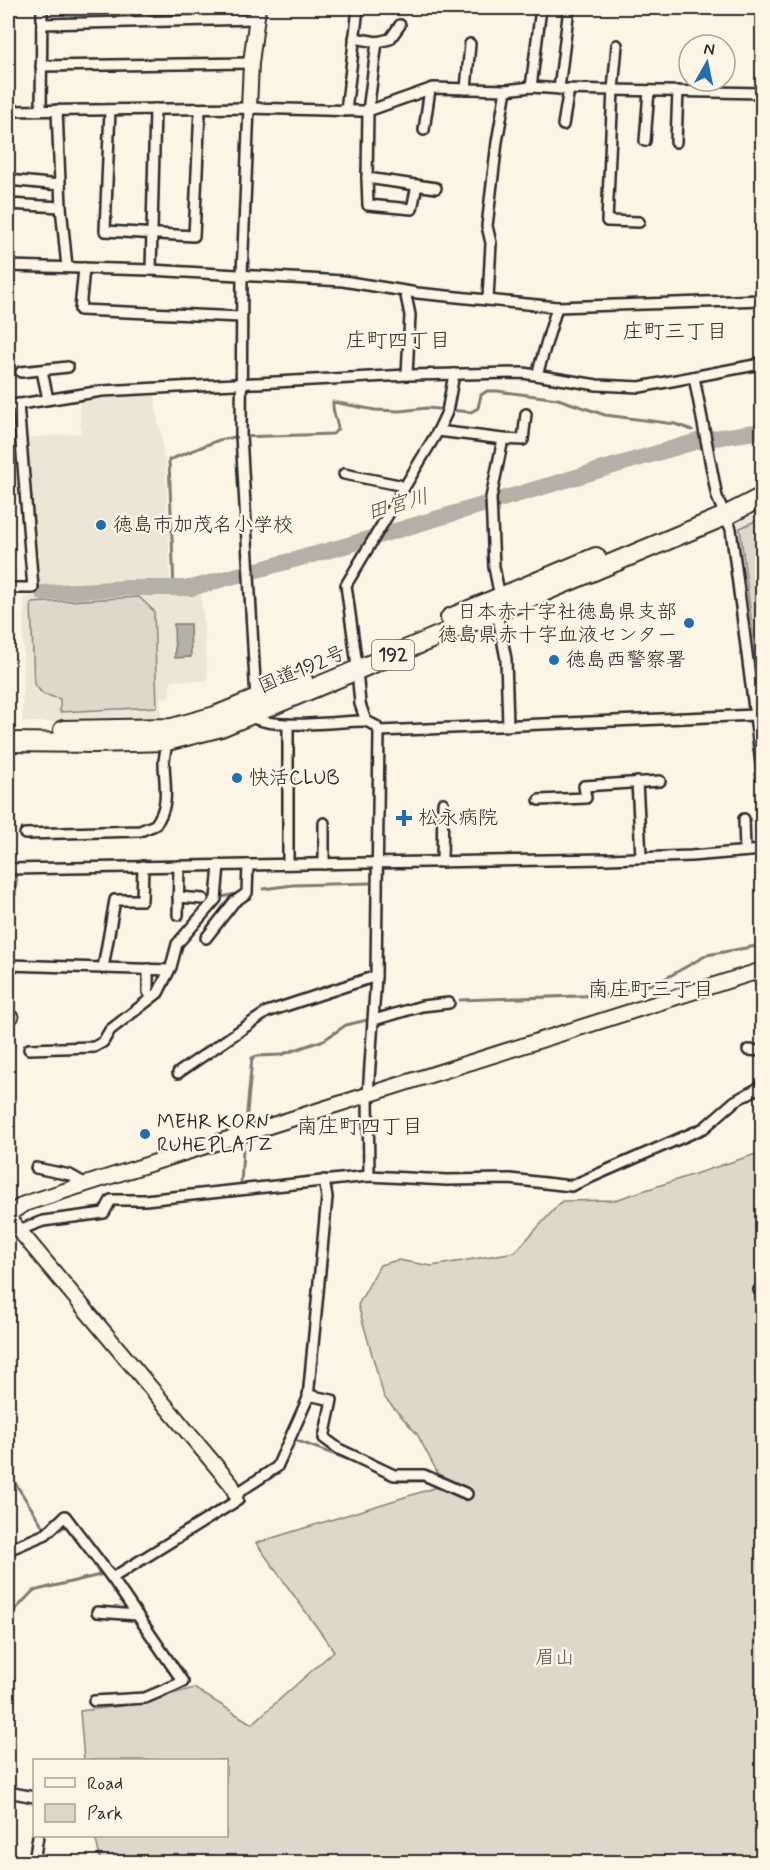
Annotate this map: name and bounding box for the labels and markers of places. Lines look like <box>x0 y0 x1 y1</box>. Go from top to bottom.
place label: 徳島市加茂名小学校 <box>113 512 293 539</box>
marker: 徳島市加茂名小学校 <box>94 518 108 532</box>
place label: 日本赤十字社徳島県支部 徳島県赤十字血液センター <box>438 599 677 649</box>
marker: 日本赤十字社徳島県支部 徳島県赤十字血液センター <box>682 616 696 630</box>
place label: 徳島西警察署 <box>566 647 686 674</box>
marker: 徳島西警察署 <box>547 653 561 667</box>
place label: 快活CLUB <box>249 765 340 792</box>
marker: 快活CLUB <box>230 771 244 785</box>
place label: 松永病院 <box>418 805 498 832</box>
marker: 松永病院 <box>395 809 413 827</box>
place label: MEHR KORN RUHEPLATZ <box>157 1109 273 1159</box>
marker: MEHR KORN RUHEPLATZ <box>138 1127 152 1141</box>

